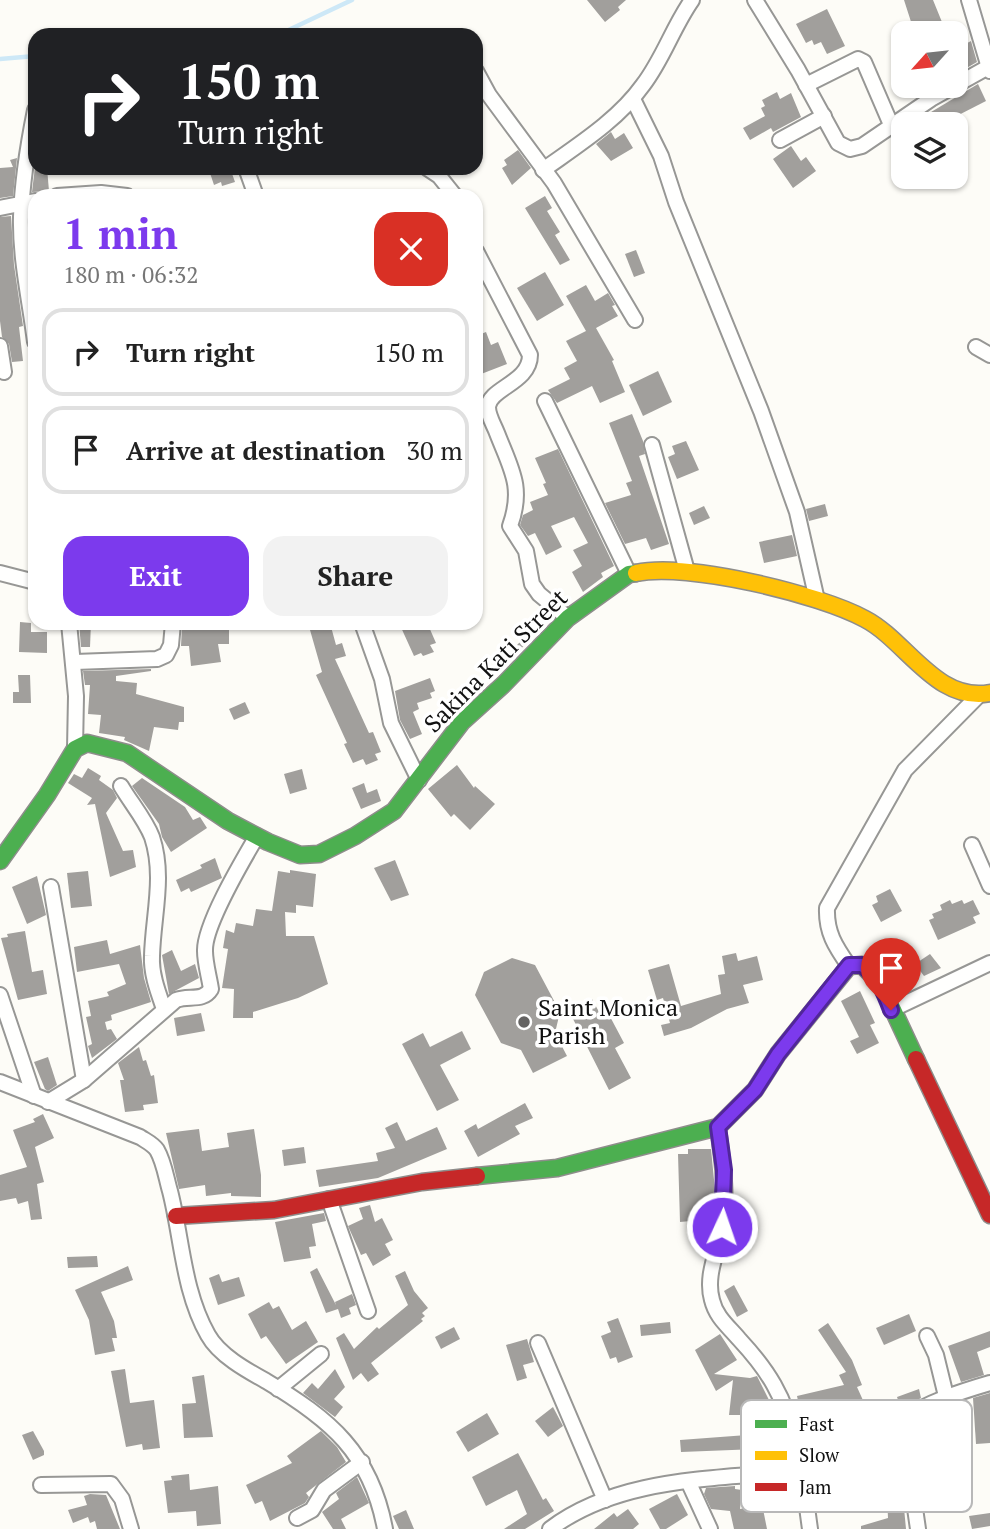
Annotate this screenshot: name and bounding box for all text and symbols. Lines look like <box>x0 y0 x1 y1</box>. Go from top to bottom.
north arrow <box>891 21 968 98</box>
map controls <box>891 21 968 189</box>
text: 150 m <box>178 48 320 113</box>
icon: right <box>63 56 154 147</box>
text: Turn right <box>178 111 324 153</box>
button: layers <box>891 112 968 189</box>
text: 1 min <box>63 205 178 261</box>
button: close <box>374 212 448 286</box>
text: 180 m · 06:32 <box>63 259 198 290</box>
icon: right <box>67 333 105 371</box>
text: Turn right <box>126 335 255 369</box>
text: 150 m <box>374 335 444 369</box>
icon: arrive <box>67 431 105 469</box>
text: Arrive at destination <box>126 433 385 467</box>
text: 30 m <box>406 433 463 467</box>
button: Exit <box>63 536 249 616</box>
button: Share <box>263 536 448 616</box>
street label: Sakina Kati Street <box>417 582 574 739</box>
pin <box>861 938 921 1010</box>
icon: arrive <box>872 949 910 987</box>
place label: Saint Monica Parish <box>538 991 678 1051</box>
marker: Saint Monica Parish <box>516 1014 532 1030</box>
position arrow <box>685 1190 759 1264</box>
legend <box>741 1400 972 1512</box>
text: Fast <box>799 1411 834 1436</box>
text: Slow <box>799 1442 840 1467</box>
text: Jam <box>799 1474 832 1499</box>

